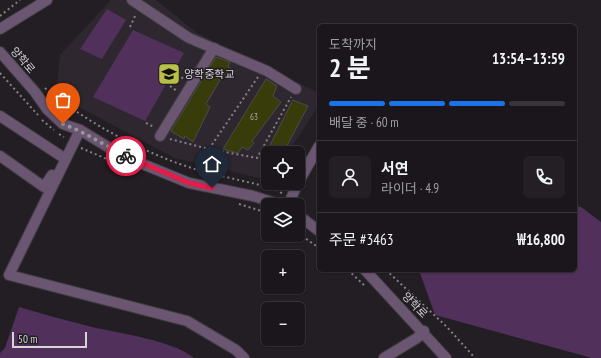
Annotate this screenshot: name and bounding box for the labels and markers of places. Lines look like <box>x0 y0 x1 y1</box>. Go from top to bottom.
school or university icon: 양학중학교 <box>156 61 182 87</box>
place label: 양학중학교 <box>184 67 235 81</box>
pin <box>46 83 80 124</box>
pin <box>195 147 229 188</box>

